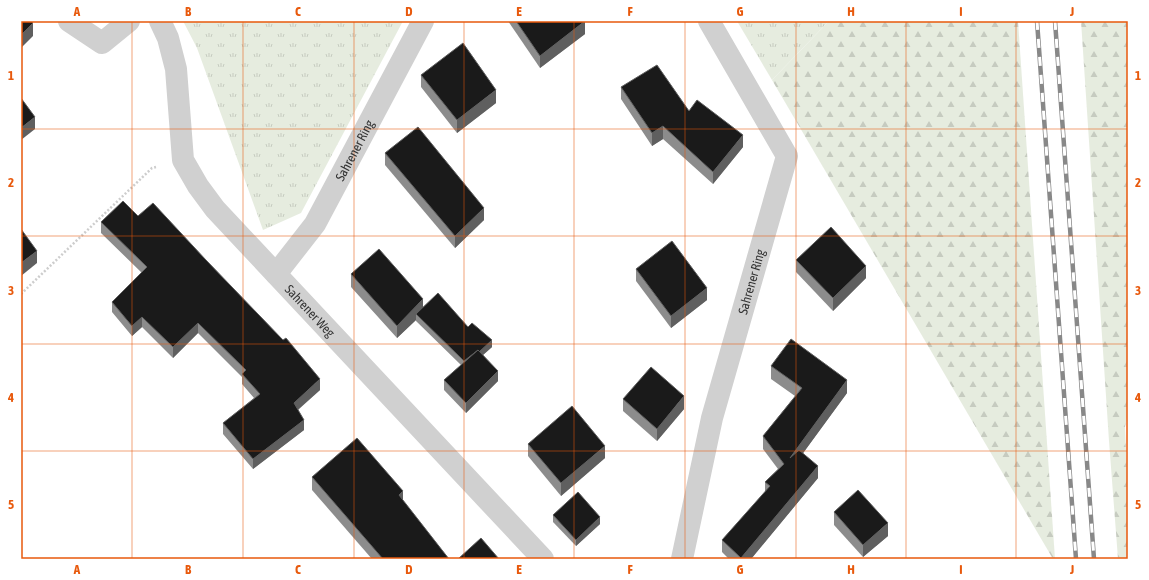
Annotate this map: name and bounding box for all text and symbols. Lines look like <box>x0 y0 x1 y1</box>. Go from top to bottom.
text: A <box>73 4 81 19</box>
text: B <box>185 4 192 19</box>
text: C <box>295 4 301 19</box>
text: D <box>405 4 413 19</box>
text: E <box>516 4 522 19</box>
text: F <box>627 4 633 19</box>
text: G <box>737 4 744 19</box>
text: H <box>847 4 855 19</box>
text: I <box>959 4 963 19</box>
text: J <box>1069 4 1074 19</box>
text: 1 <box>8 68 14 83</box>
text: 1 <box>1135 68 1141 83</box>
street label: Sahrener Ring <box>332 117 377 183</box>
text: 2 <box>8 175 14 190</box>
text: 2 <box>1135 175 1141 190</box>
street label: Sahrener Ring <box>735 247 768 316</box>
street label: Sahrener Weg <box>282 282 338 340</box>
text: 3 <box>8 283 14 298</box>
text: 3 <box>1135 283 1141 298</box>
text: 4 <box>7 390 14 405</box>
text: 4 <box>1134 390 1141 405</box>
text: 5 <box>8 497 14 512</box>
text: 5 <box>1135 497 1141 512</box>
text: A <box>73 562 81 577</box>
text: B <box>185 562 192 577</box>
text: C <box>295 562 301 577</box>
text: D <box>405 562 413 577</box>
text: E <box>516 562 522 577</box>
text: F <box>627 562 633 577</box>
text: G <box>737 562 744 577</box>
text: H <box>847 562 855 577</box>
text: I <box>959 562 963 577</box>
text: J <box>1069 562 1074 577</box>

